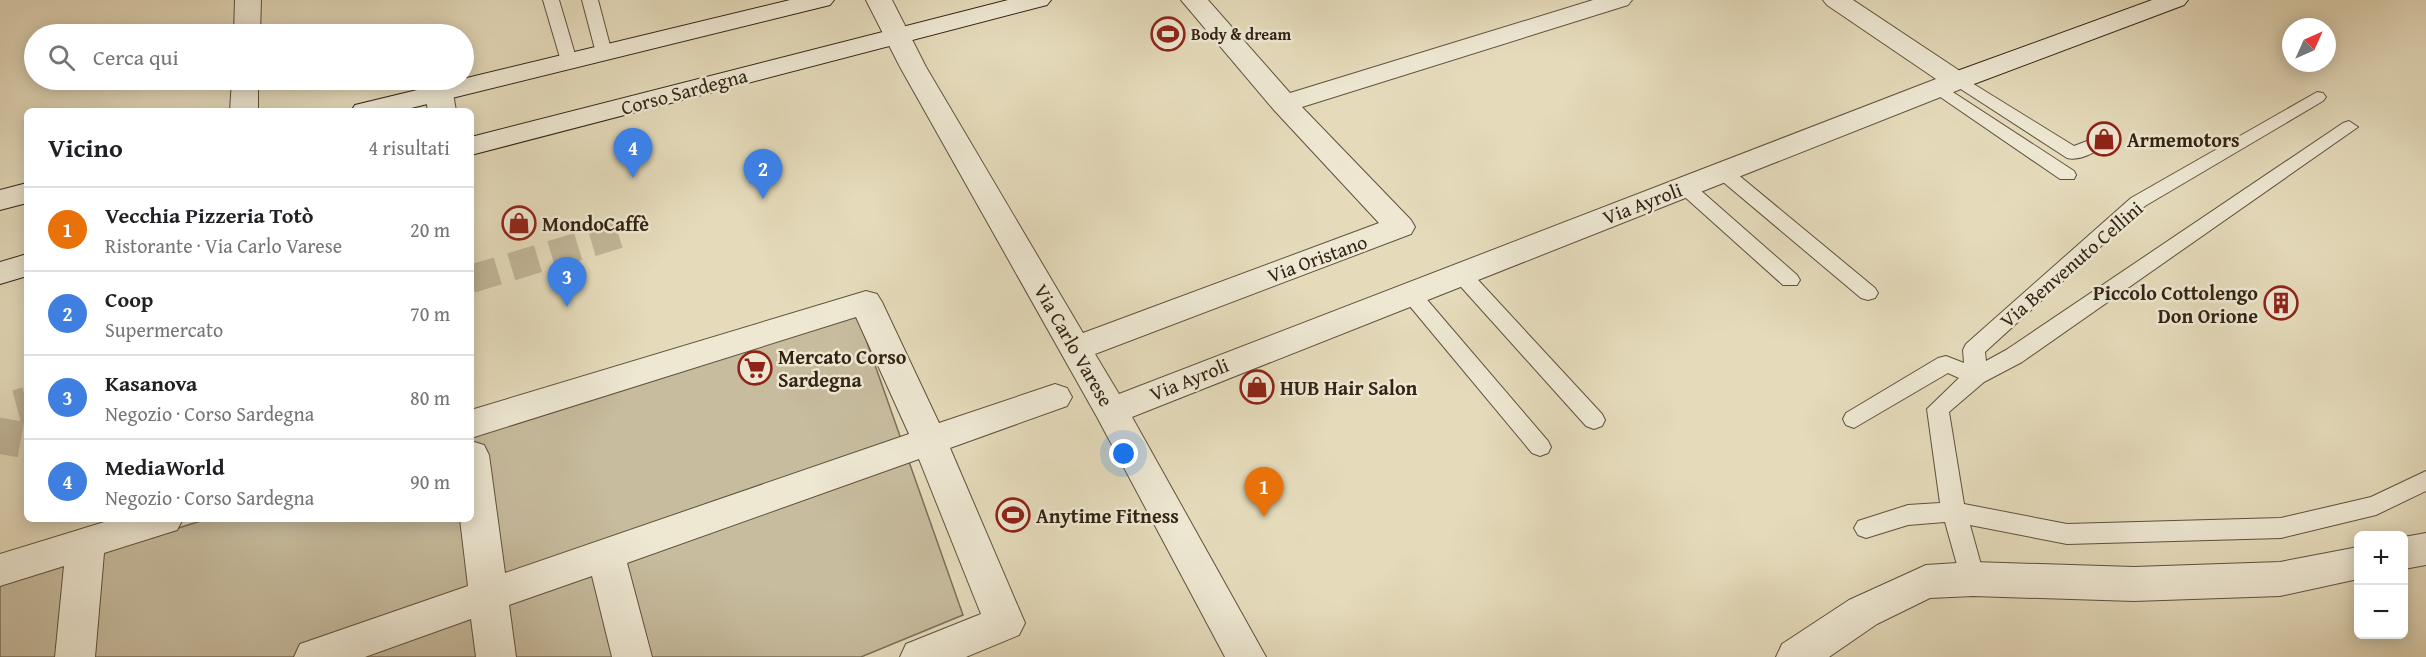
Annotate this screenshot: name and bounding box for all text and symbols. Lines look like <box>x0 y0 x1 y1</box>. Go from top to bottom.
sports icon: Body & dream <box>1150 16 1186 52</box>
north arrow <box>2282 18 2336 72</box>
place label: Body & dream <box>1191 22 1291 46</box>
search box <box>24 24 474 90</box>
icon: search <box>45 41 78 74</box>
text: Cerca qui <box>93 41 179 73</box>
street label: Corso Sardegna <box>618 60 751 122</box>
shop icon: Armemotors <box>2086 121 2122 157</box>
place label: Armemotors <box>2127 125 2240 154</box>
text: Vicino <box>48 128 123 167</box>
pin: 4 <box>614 128 652 178</box>
text: 4 risultati <box>369 133 450 162</box>
pin: 2 <box>744 150 783 199</box>
street label: Via Ayroli <box>1598 174 1686 231</box>
street label: Via Benvenuto Cellini <box>1993 193 2149 334</box>
text: Vecchia Pizzeria Totò <box>105 199 313 231</box>
shop icon: MondoCaffè <box>501 205 537 241</box>
place label: MondoCaffè <box>542 209 649 238</box>
text: 1 <box>62 215 73 244</box>
text: 20 m <box>410 215 450 244</box>
street label: Via Oristano <box>1263 227 1371 289</box>
text: Ristorante · Via Carlo Varese <box>105 231 342 260</box>
pin: 3 <box>548 258 586 307</box>
street label: Via Carlo Varese <box>1027 278 1121 412</box>
place label: Piccolo Cottolengo Don Orione <box>2093 278 2258 330</box>
text: Coop <box>105 283 153 315</box>
building icon: Piccolo Cottolengo Don Orione <box>2263 285 2299 321</box>
text: 2 <box>62 299 73 328</box>
text: 70 m <box>410 299 450 328</box>
text: Supermercato <box>105 315 223 344</box>
place label: Mercato Corso Sardegna <box>778 342 907 394</box>
supermarket icon: Mercato Corso Sardegna <box>737 350 773 386</box>
street label: Via Ayroli <box>1145 350 1233 408</box>
text: Kasanova <box>105 367 197 399</box>
shop icon: HUB Hair Salon <box>1239 369 1275 405</box>
place label: HUB Hair Salon <box>1280 373 1418 402</box>
text: 3 <box>62 383 73 412</box>
text: 80 m <box>410 383 450 412</box>
text: Negozio · Corso Sardegna <box>105 399 314 428</box>
your location <box>1109 439 1138 468</box>
text: MediaWorld <box>105 451 225 483</box>
text: 4 <box>62 467 73 496</box>
text: 90 m <box>410 467 450 496</box>
pin: 1 <box>1244 468 1284 517</box>
text: Negozio · Corso Sardegna <box>105 483 314 512</box>
sports icon: Anytime Fitness <box>995 497 1031 533</box>
place label: Anytime Fitness <box>1036 501 1179 530</box>
map controls <box>2354 531 2408 639</box>
button: + <box>2354 531 2408 585</box>
button: − <box>2354 585 2408 639</box>

